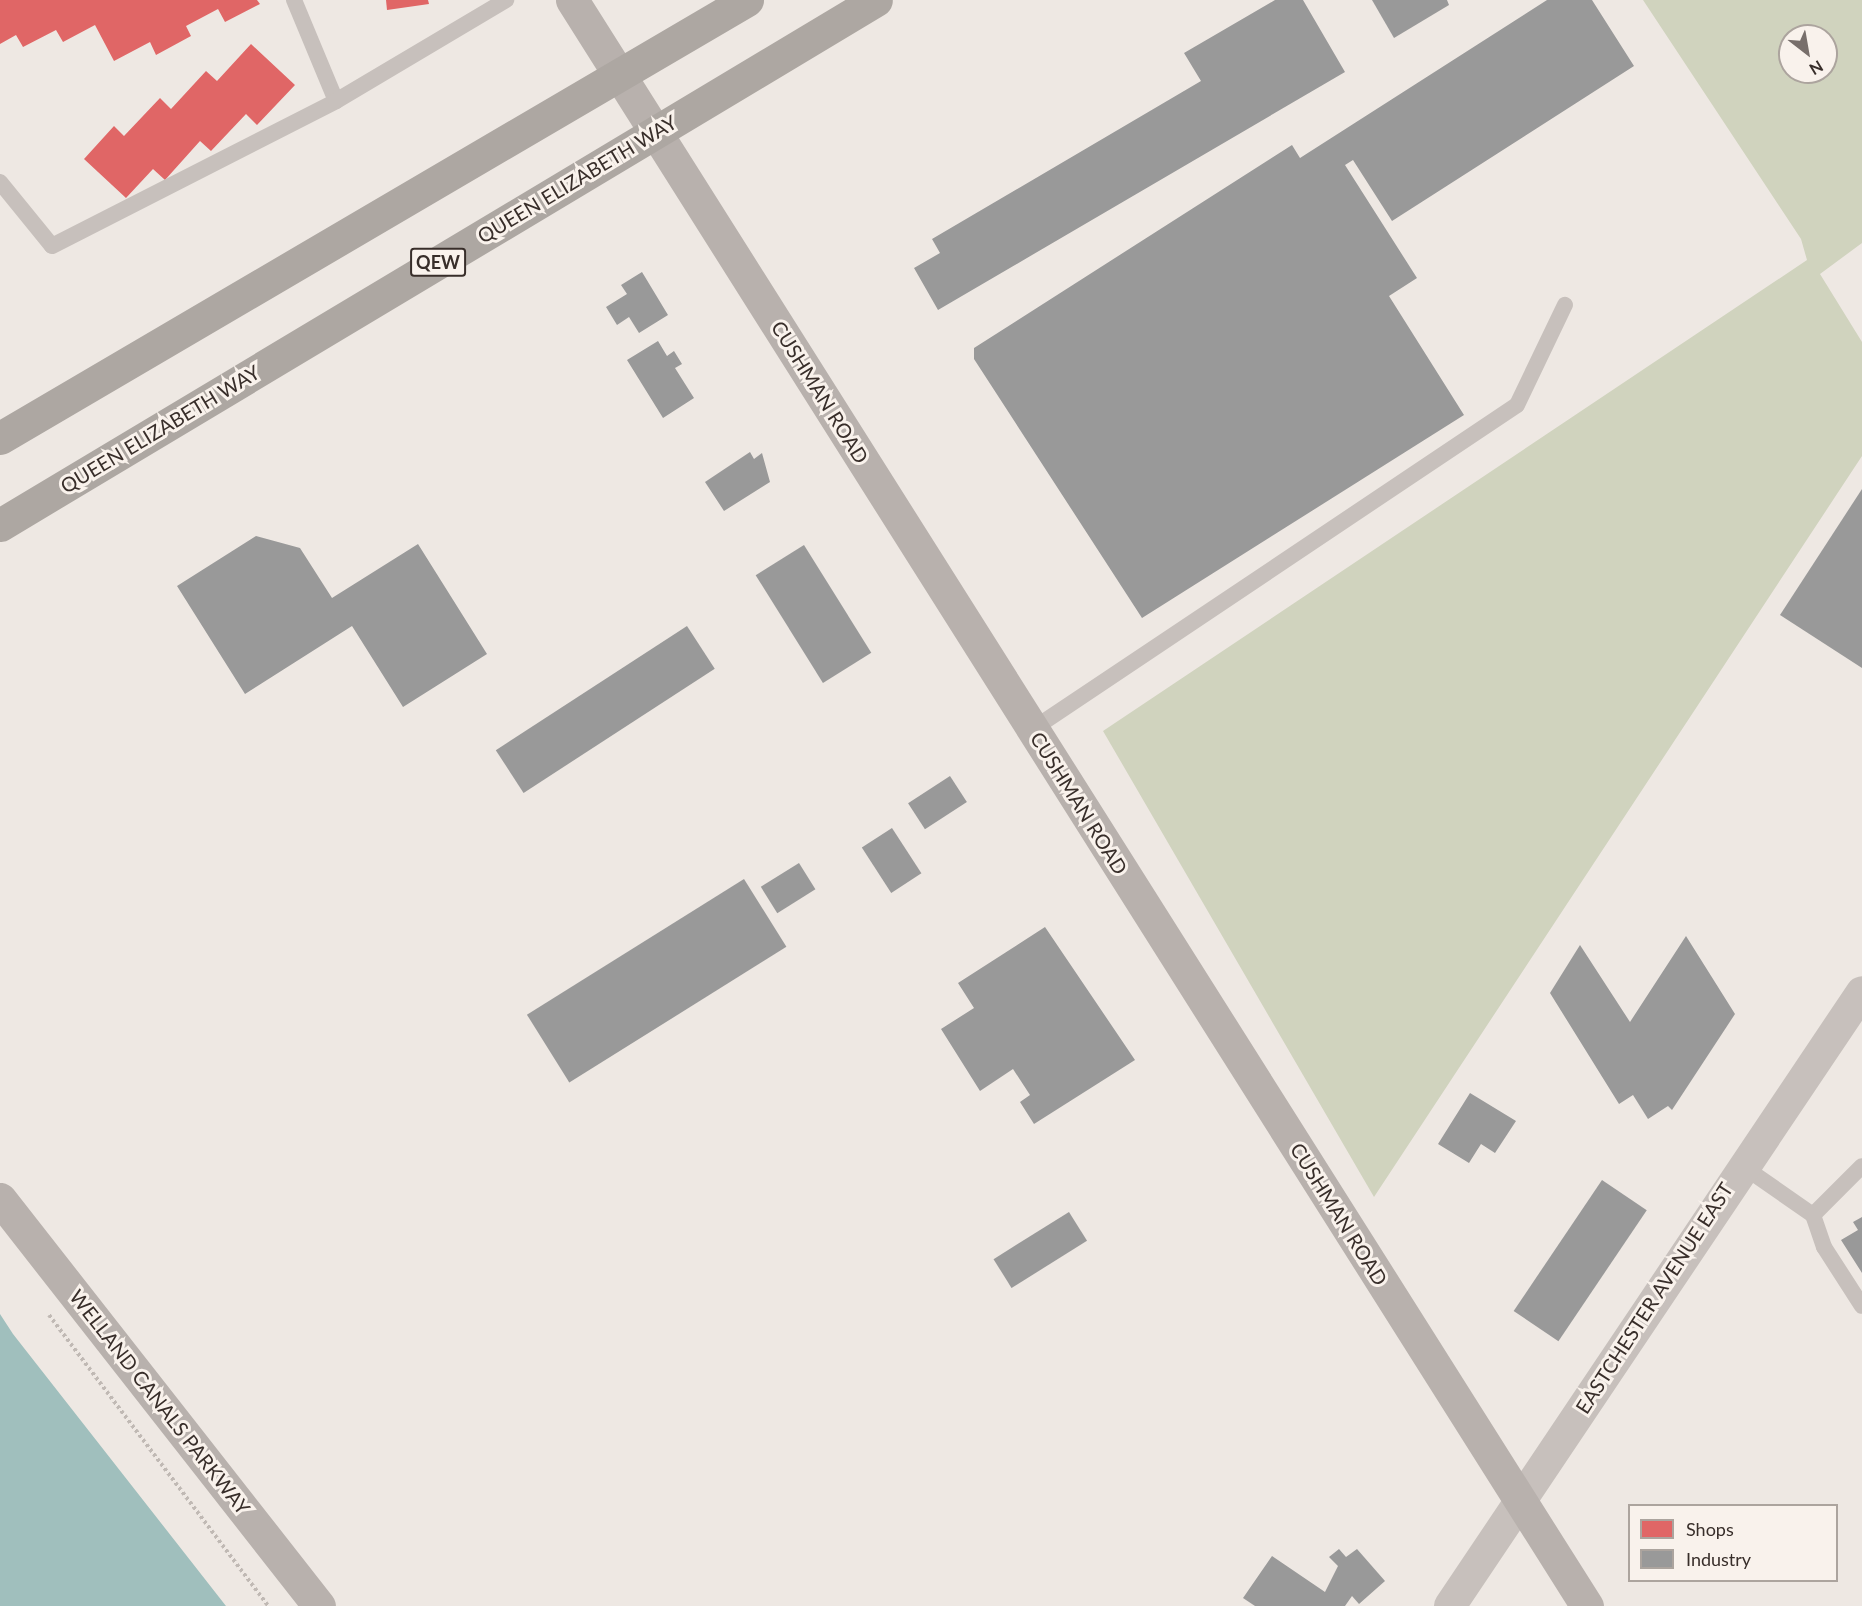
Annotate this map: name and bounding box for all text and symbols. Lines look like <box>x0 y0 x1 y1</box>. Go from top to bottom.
north arrow <box>1778 24 1838 84</box>
text: N <box>1806 57 1827 79</box>
street label: QUEEN ELIZABETH WAY <box>473 110 681 248</box>
road number: QEW <box>410 247 466 277</box>
street label: CUSHMAN ROAD <box>767 316 873 468</box>
street label: QUEEN ELIZABETH WAY <box>56 360 264 498</box>
street label: CUSHMAN ROAD <box>1026 727 1132 879</box>
street label: CUSHMAN ROAD <box>1286 1138 1392 1290</box>
street label: EASTCHESTER AVENUE EAST <box>1570 1178 1738 1418</box>
street label: WELLAND CANALS PARKWAY <box>65 1285 255 1519</box>
legend <box>1628 1504 1838 1582</box>
text: Shops <box>1686 1518 1734 1540</box>
text: Industry <box>1686 1548 1751 1570</box>

